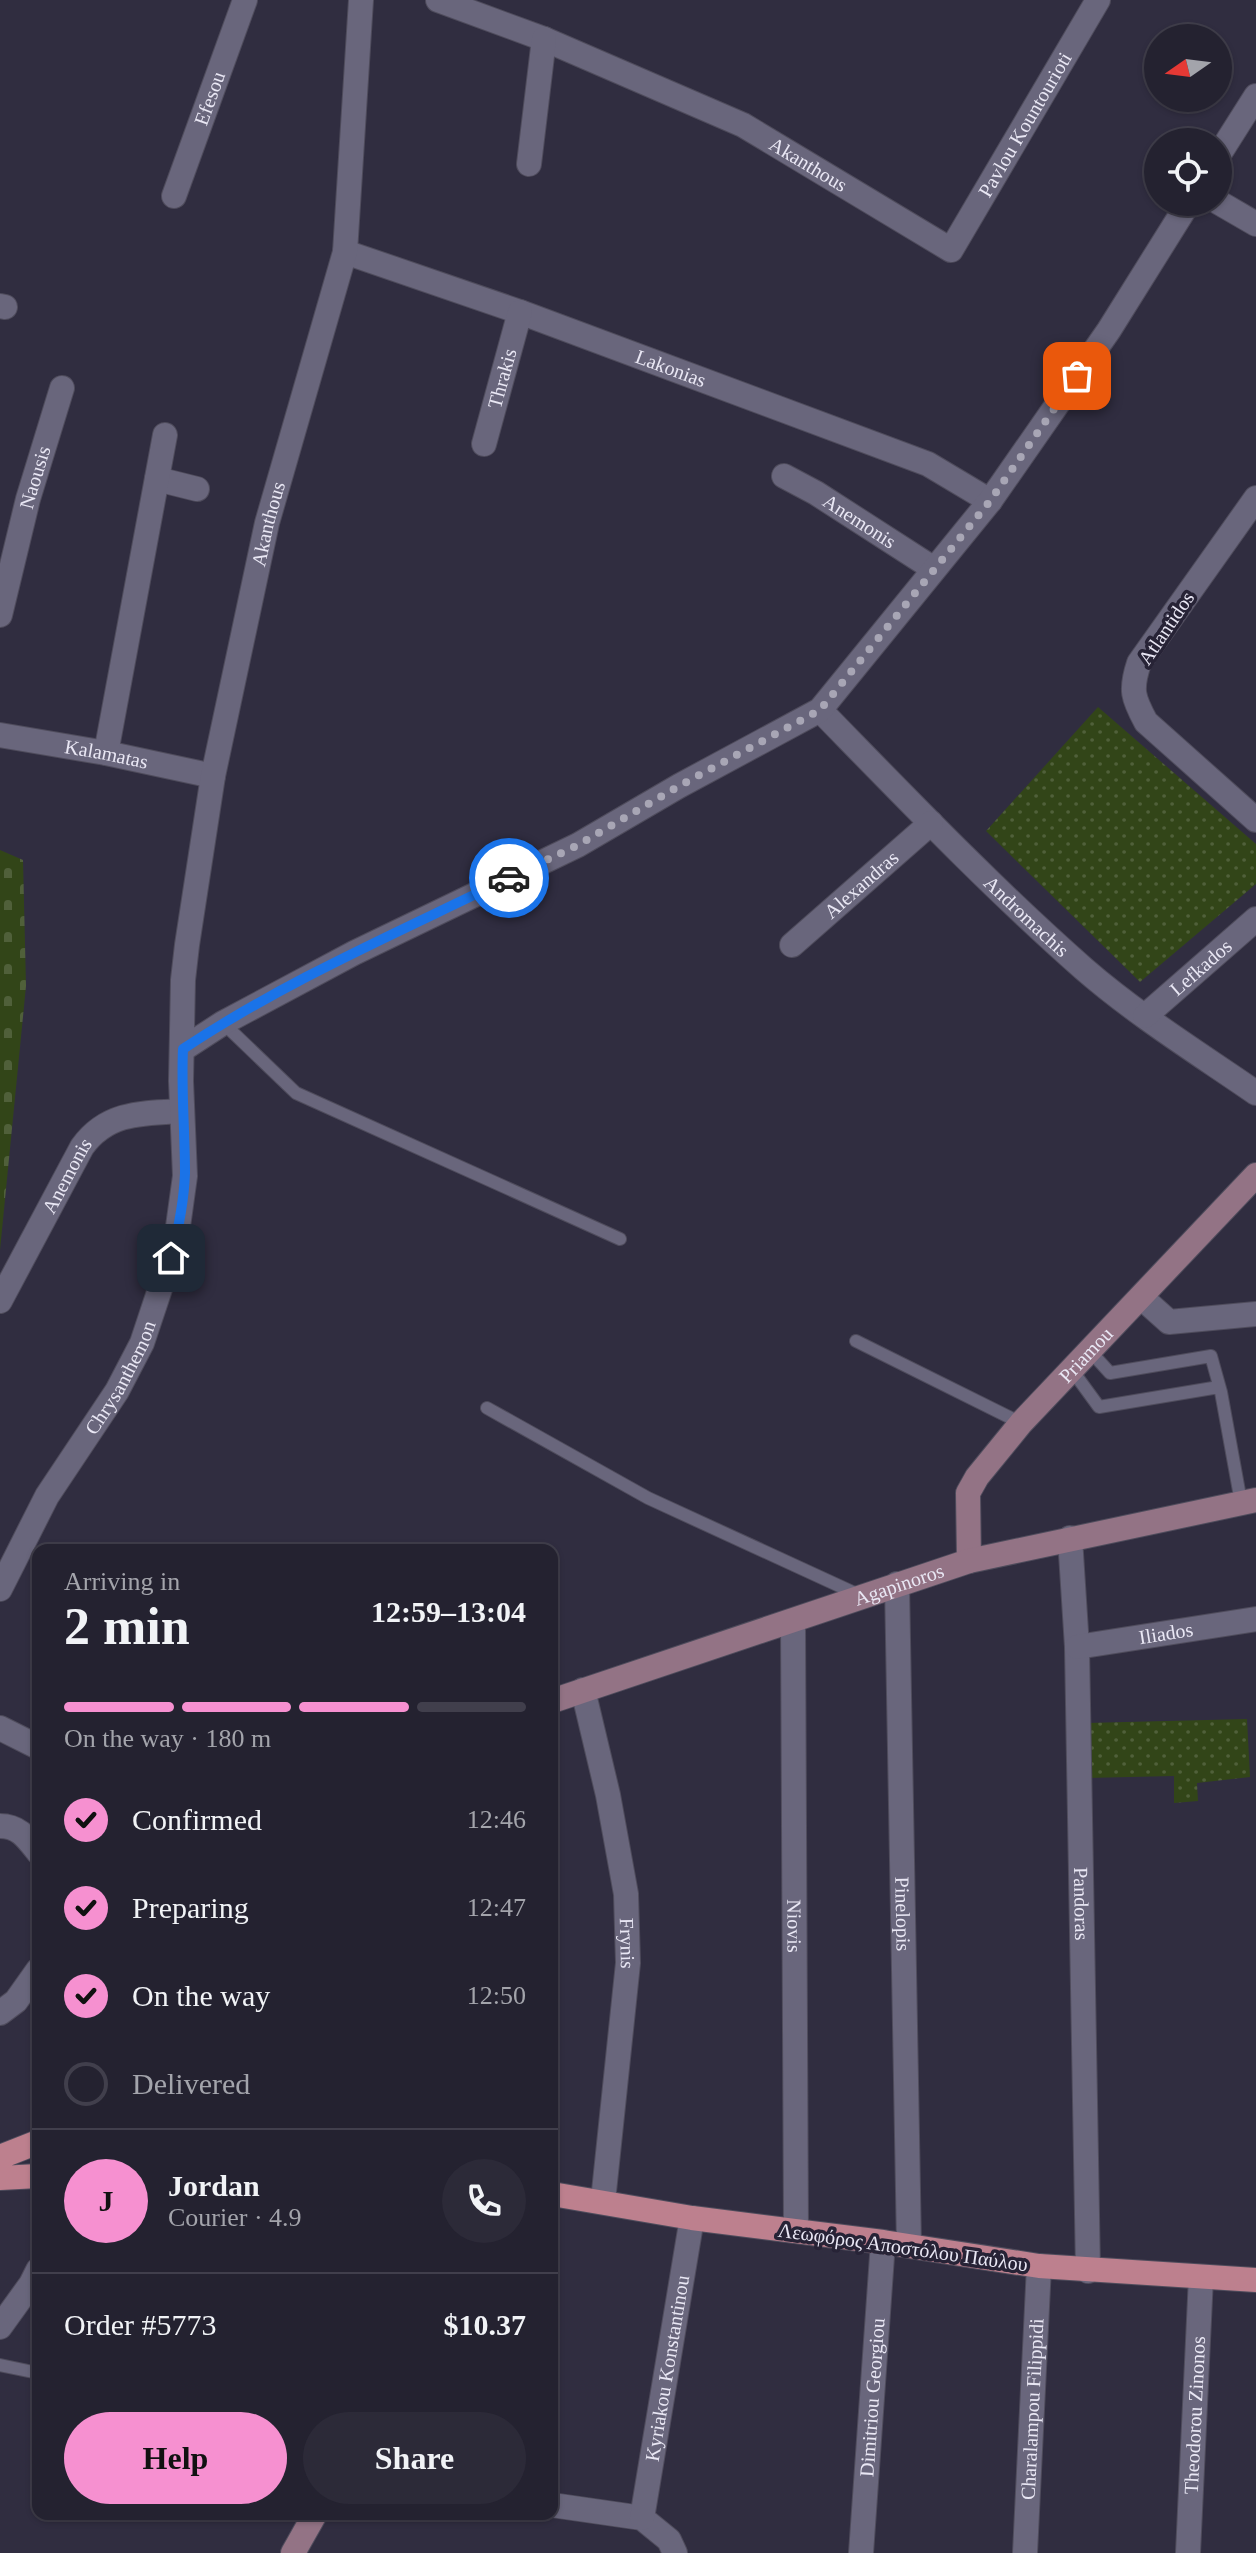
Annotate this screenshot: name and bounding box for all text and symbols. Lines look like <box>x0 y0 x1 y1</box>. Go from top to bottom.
north arrow <box>1144 24 1232 112</box>
map controls <box>1144 24 1232 216</box>
street label: Pavlou Kountourioti <box>974 48 1076 201</box>
street label: Efesou <box>190 68 229 128</box>
button: locate <box>1144 128 1232 216</box>
street label: Akanthous <box>766 133 851 196</box>
pin <box>1043 342 1111 410</box>
street label: Lakonias <box>633 345 709 391</box>
street label: Thrakis <box>483 346 521 411</box>
icon: bag <box>1055 354 1099 398</box>
street label: Naousis <box>15 443 55 511</box>
street label: Akanthous <box>247 479 289 568</box>
street label: Anemonis <box>819 490 900 553</box>
street label: Atlantidos <box>1134 587 1199 669</box>
street label: Kalamatas <box>63 735 150 773</box>
courier <box>469 838 549 918</box>
street label: Alexandras <box>820 846 903 923</box>
icon: car <box>487 856 531 900</box>
street label: Andromachis <box>980 871 1074 961</box>
street label: Lefkados <box>1165 934 1236 1000</box>
street label: Anemonis <box>38 1133 96 1217</box>
pin <box>137 1224 205 1292</box>
icon: home <box>149 1236 193 1280</box>
street label: Chrysanthemon <box>80 1318 160 1439</box>
street label: Priamou <box>1054 1323 1117 1387</box>
street label: Agapinoros <box>851 1559 947 1610</box>
text: Arriving in <box>64 1567 180 1596</box>
text: 12:59–13:04 <box>371 1595 526 1628</box>
text: 2 min <box>64 1598 190 1655</box>
street label: Iliados <box>1137 1618 1195 1648</box>
text: On the way · 180 m <box>64 1724 271 1753</box>
icon: check <box>64 1798 108 1842</box>
text: Confirmed <box>132 1803 262 1836</box>
text: 12:46 <box>467 1805 526 1834</box>
street label: Pandoras <box>1070 1867 1093 1941</box>
street label: Pinelopis <box>891 1877 915 1952</box>
icon: check <box>64 1886 108 1930</box>
text: Preparing <box>132 1891 249 1924</box>
text: 12:47 <box>467 1893 526 1922</box>
street label: Niovis <box>783 1899 806 1953</box>
street label: Frynis <box>615 1918 639 1970</box>
icon: check <box>64 1974 108 2018</box>
text: On the way <box>132 1979 270 2012</box>
text: 12:50 <box>467 1981 526 2010</box>
text: Delivered <box>132 2067 250 2100</box>
button: phone <box>442 2159 526 2243</box>
text: Jordan <box>168 2169 260 2202</box>
text: J <box>99 2184 114 2217</box>
text: Courier · 4.9 <box>168 2203 302 2232</box>
street label: Λεωφόρος Αποστόλου Παύλου <box>777 2219 1029 2276</box>
street label: Kyriakou Konstantinou <box>641 2273 693 2463</box>
text: Order #5773 <box>64 2308 216 2341</box>
text: $10.37 <box>444 2308 526 2341</box>
street label: Dimitriou Georgiou <box>855 2317 889 2478</box>
street label: Charalampou Filippidi <box>1017 2317 1047 2500</box>
street label: Theodorou Zinonos <box>1180 2335 1209 2495</box>
button: Help <box>64 2412 287 2504</box>
button: Share <box>303 2412 526 2504</box>

